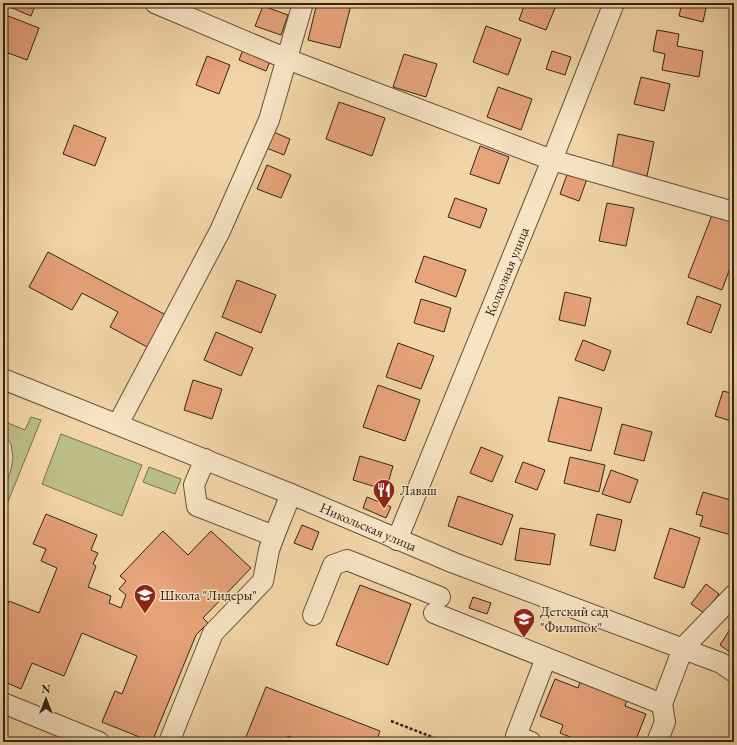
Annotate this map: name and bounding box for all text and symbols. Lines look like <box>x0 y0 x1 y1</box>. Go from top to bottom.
street label: Колхозная улица <box>480 224 533 319</box>
restaurant icon: Лаваш <box>371 477 397 510</box>
place label: Лаваш <box>400 481 437 499</box>
street label: Никольская улица <box>317 498 420 555</box>
school or university icon: Школа "Лидеры" <box>132 582 158 615</box>
place label: Школа "Лидеры" <box>160 586 257 604</box>
place label: Детский сад "Филипок" <box>540 602 609 636</box>
school or university icon: Детский сад "Филипок" <box>511 606 537 639</box>
north arrow <box>26 679 66 719</box>
text: N <box>42 682 51 696</box>

